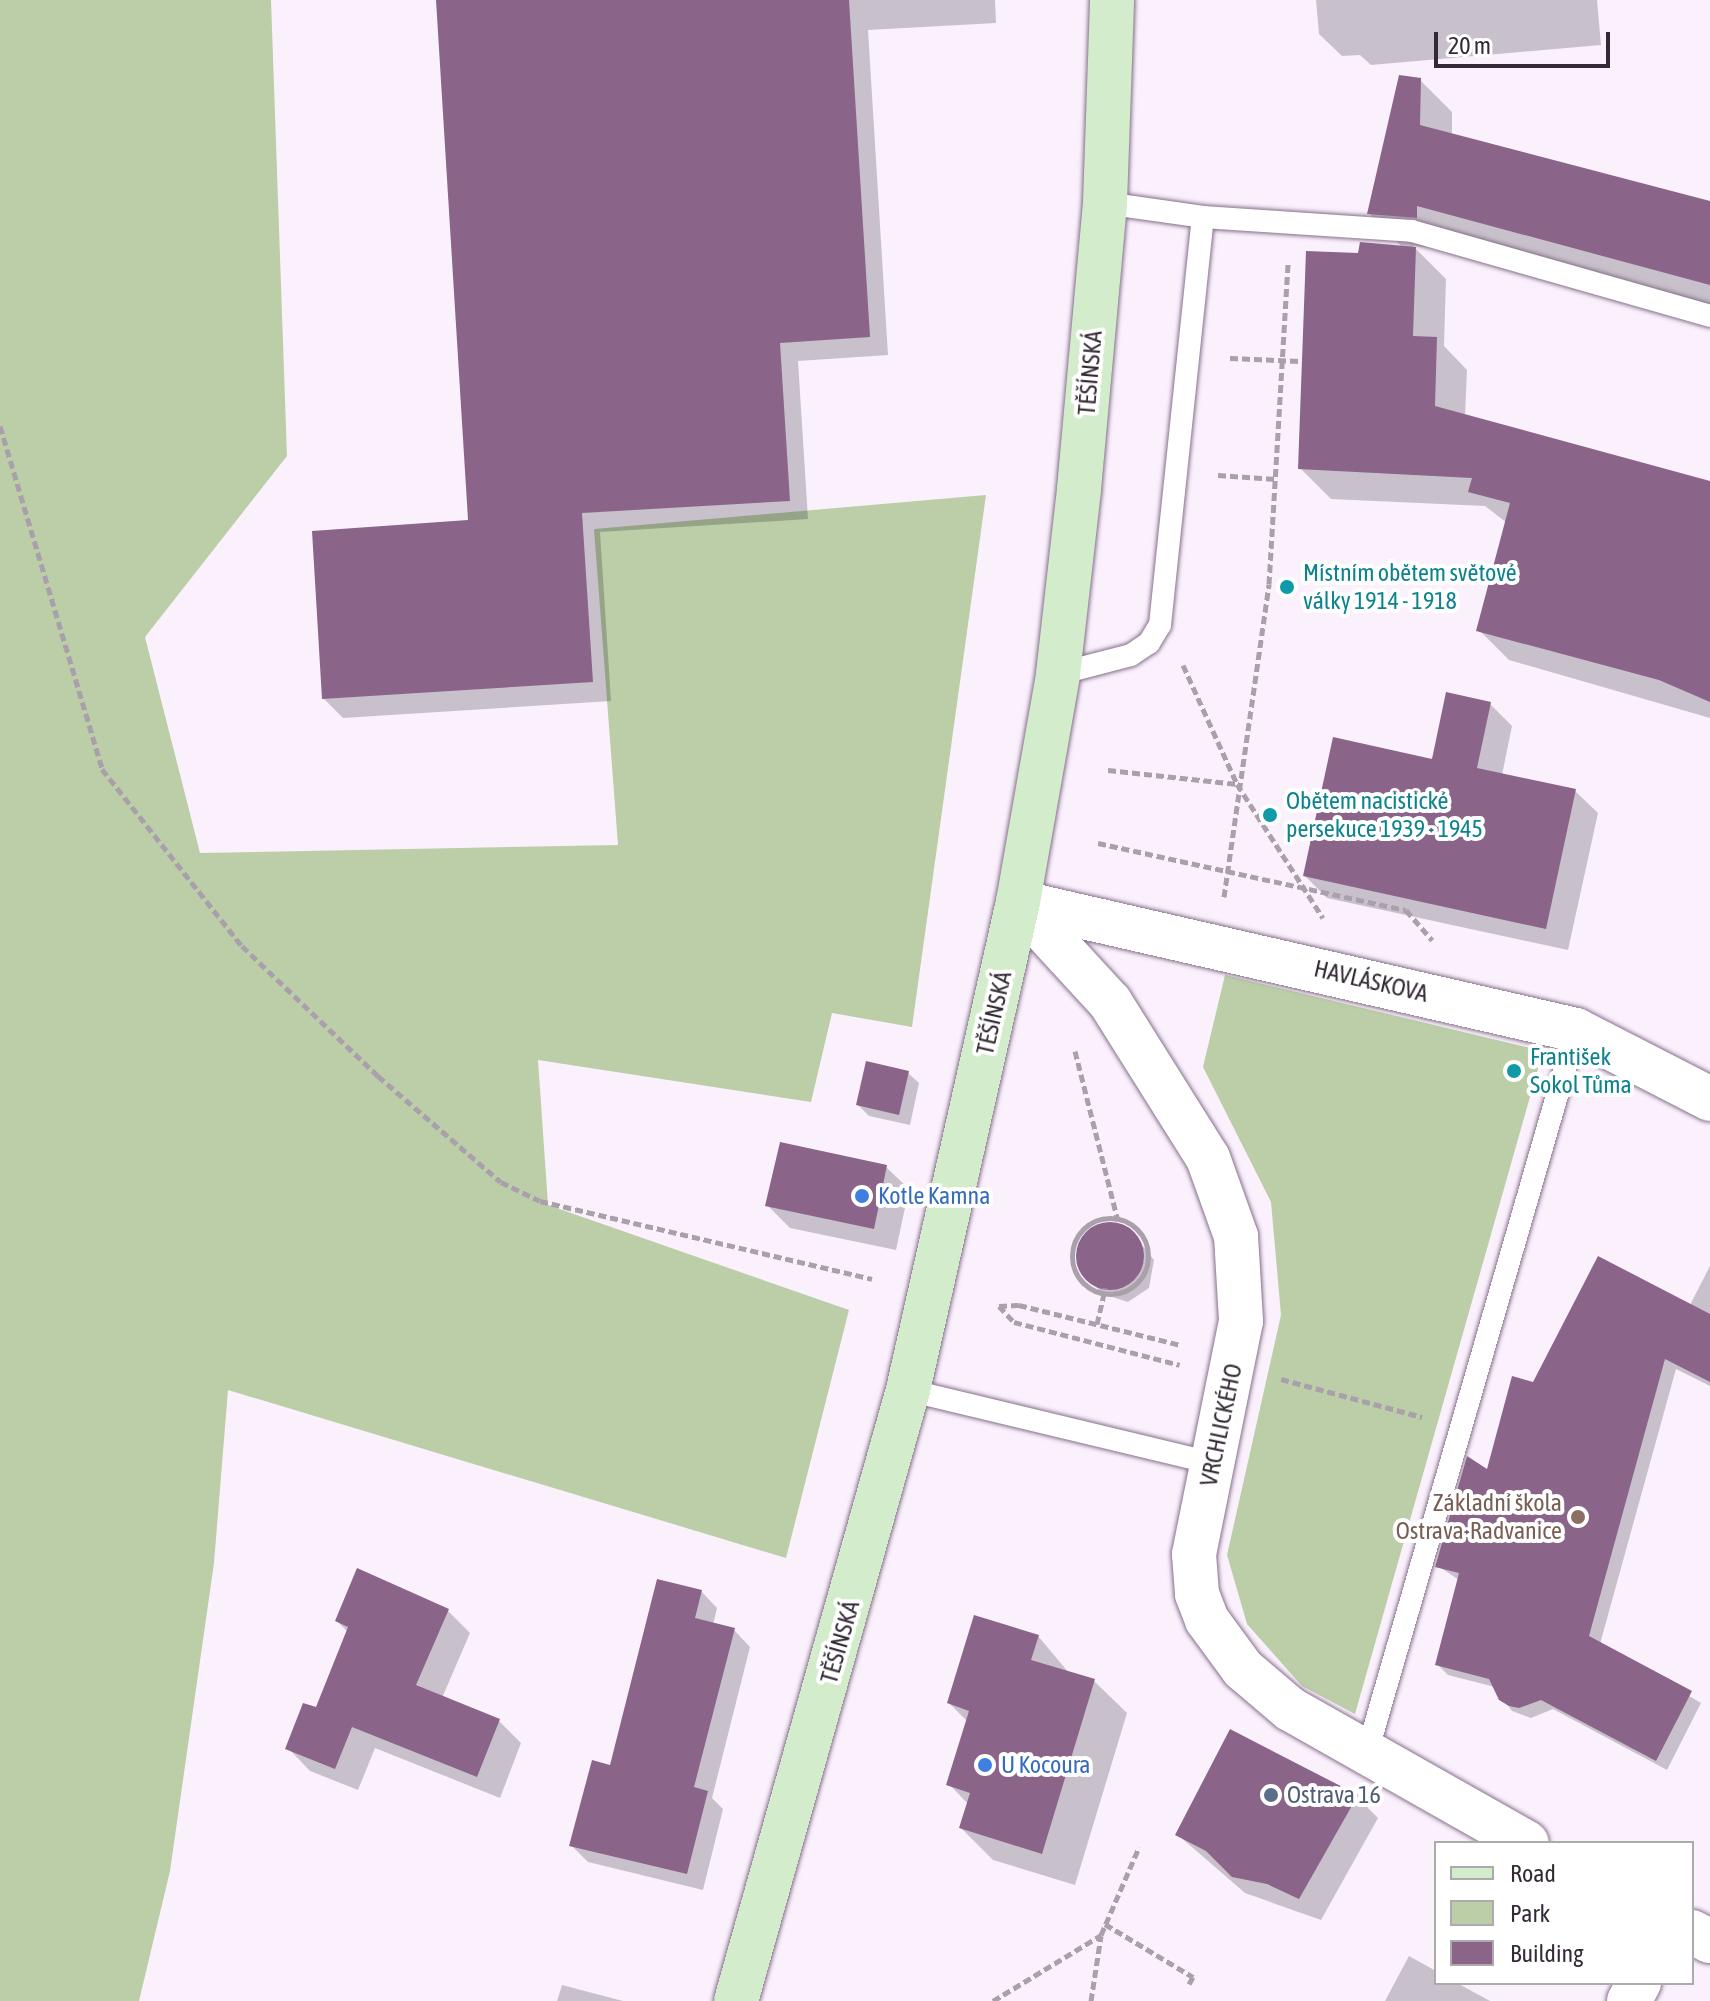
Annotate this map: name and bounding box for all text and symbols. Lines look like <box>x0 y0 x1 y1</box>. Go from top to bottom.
scale bar <box>1438 16 1614 66</box>
text: 20 m <box>1448 32 1491 59</box>
street label: TĚŠÍNSKÁ <box>1072 330 1108 416</box>
place label: Místním obětem světové války 1914 - 1918 <box>1303 559 1517 615</box>
marker: Místním obětem světové války 1914 - 1918 <box>1278 578 1296 596</box>
place label: Obětem nacistické persekuce 1939 - 1945 <box>1286 787 1483 843</box>
marker: Obětem nacistické persekuce 1939 - 1945 <box>1261 806 1279 824</box>
street label: HAVLÁSKOVA <box>1311 954 1431 1008</box>
street label: TĚŠÍNSKÁ <box>970 968 1018 1058</box>
place label: František Sokol Tůma <box>1530 1043 1632 1099</box>
marker: František Sokol Tůma <box>1505 1062 1523 1080</box>
place label: Kotle Kamna <box>878 1182 990 1210</box>
marker: Kotle Kamna <box>853 1187 871 1205</box>
street label: VRCHLICKÉHO <box>1194 1361 1248 1489</box>
place label: Základní škola Ostrava-Radvanice <box>1396 1489 1562 1545</box>
marker: Základní škola Ostrava-Radvanice <box>1569 1508 1587 1526</box>
street label: TĚŠÍNSKÁ <box>814 1597 866 1687</box>
place label: U Kocoura <box>1001 1751 1091 1779</box>
marker: U Kocoura <box>976 1756 994 1774</box>
place label: Ostrava 16 <box>1287 1781 1381 1809</box>
marker: Ostrava 16 <box>1262 1786 1280 1804</box>
legend <box>1434 1841 1694 1985</box>
text: Road <box>1510 1860 1556 1887</box>
text: Park <box>1510 1900 1550 1927</box>
text: Building <box>1510 1940 1583 1967</box>

